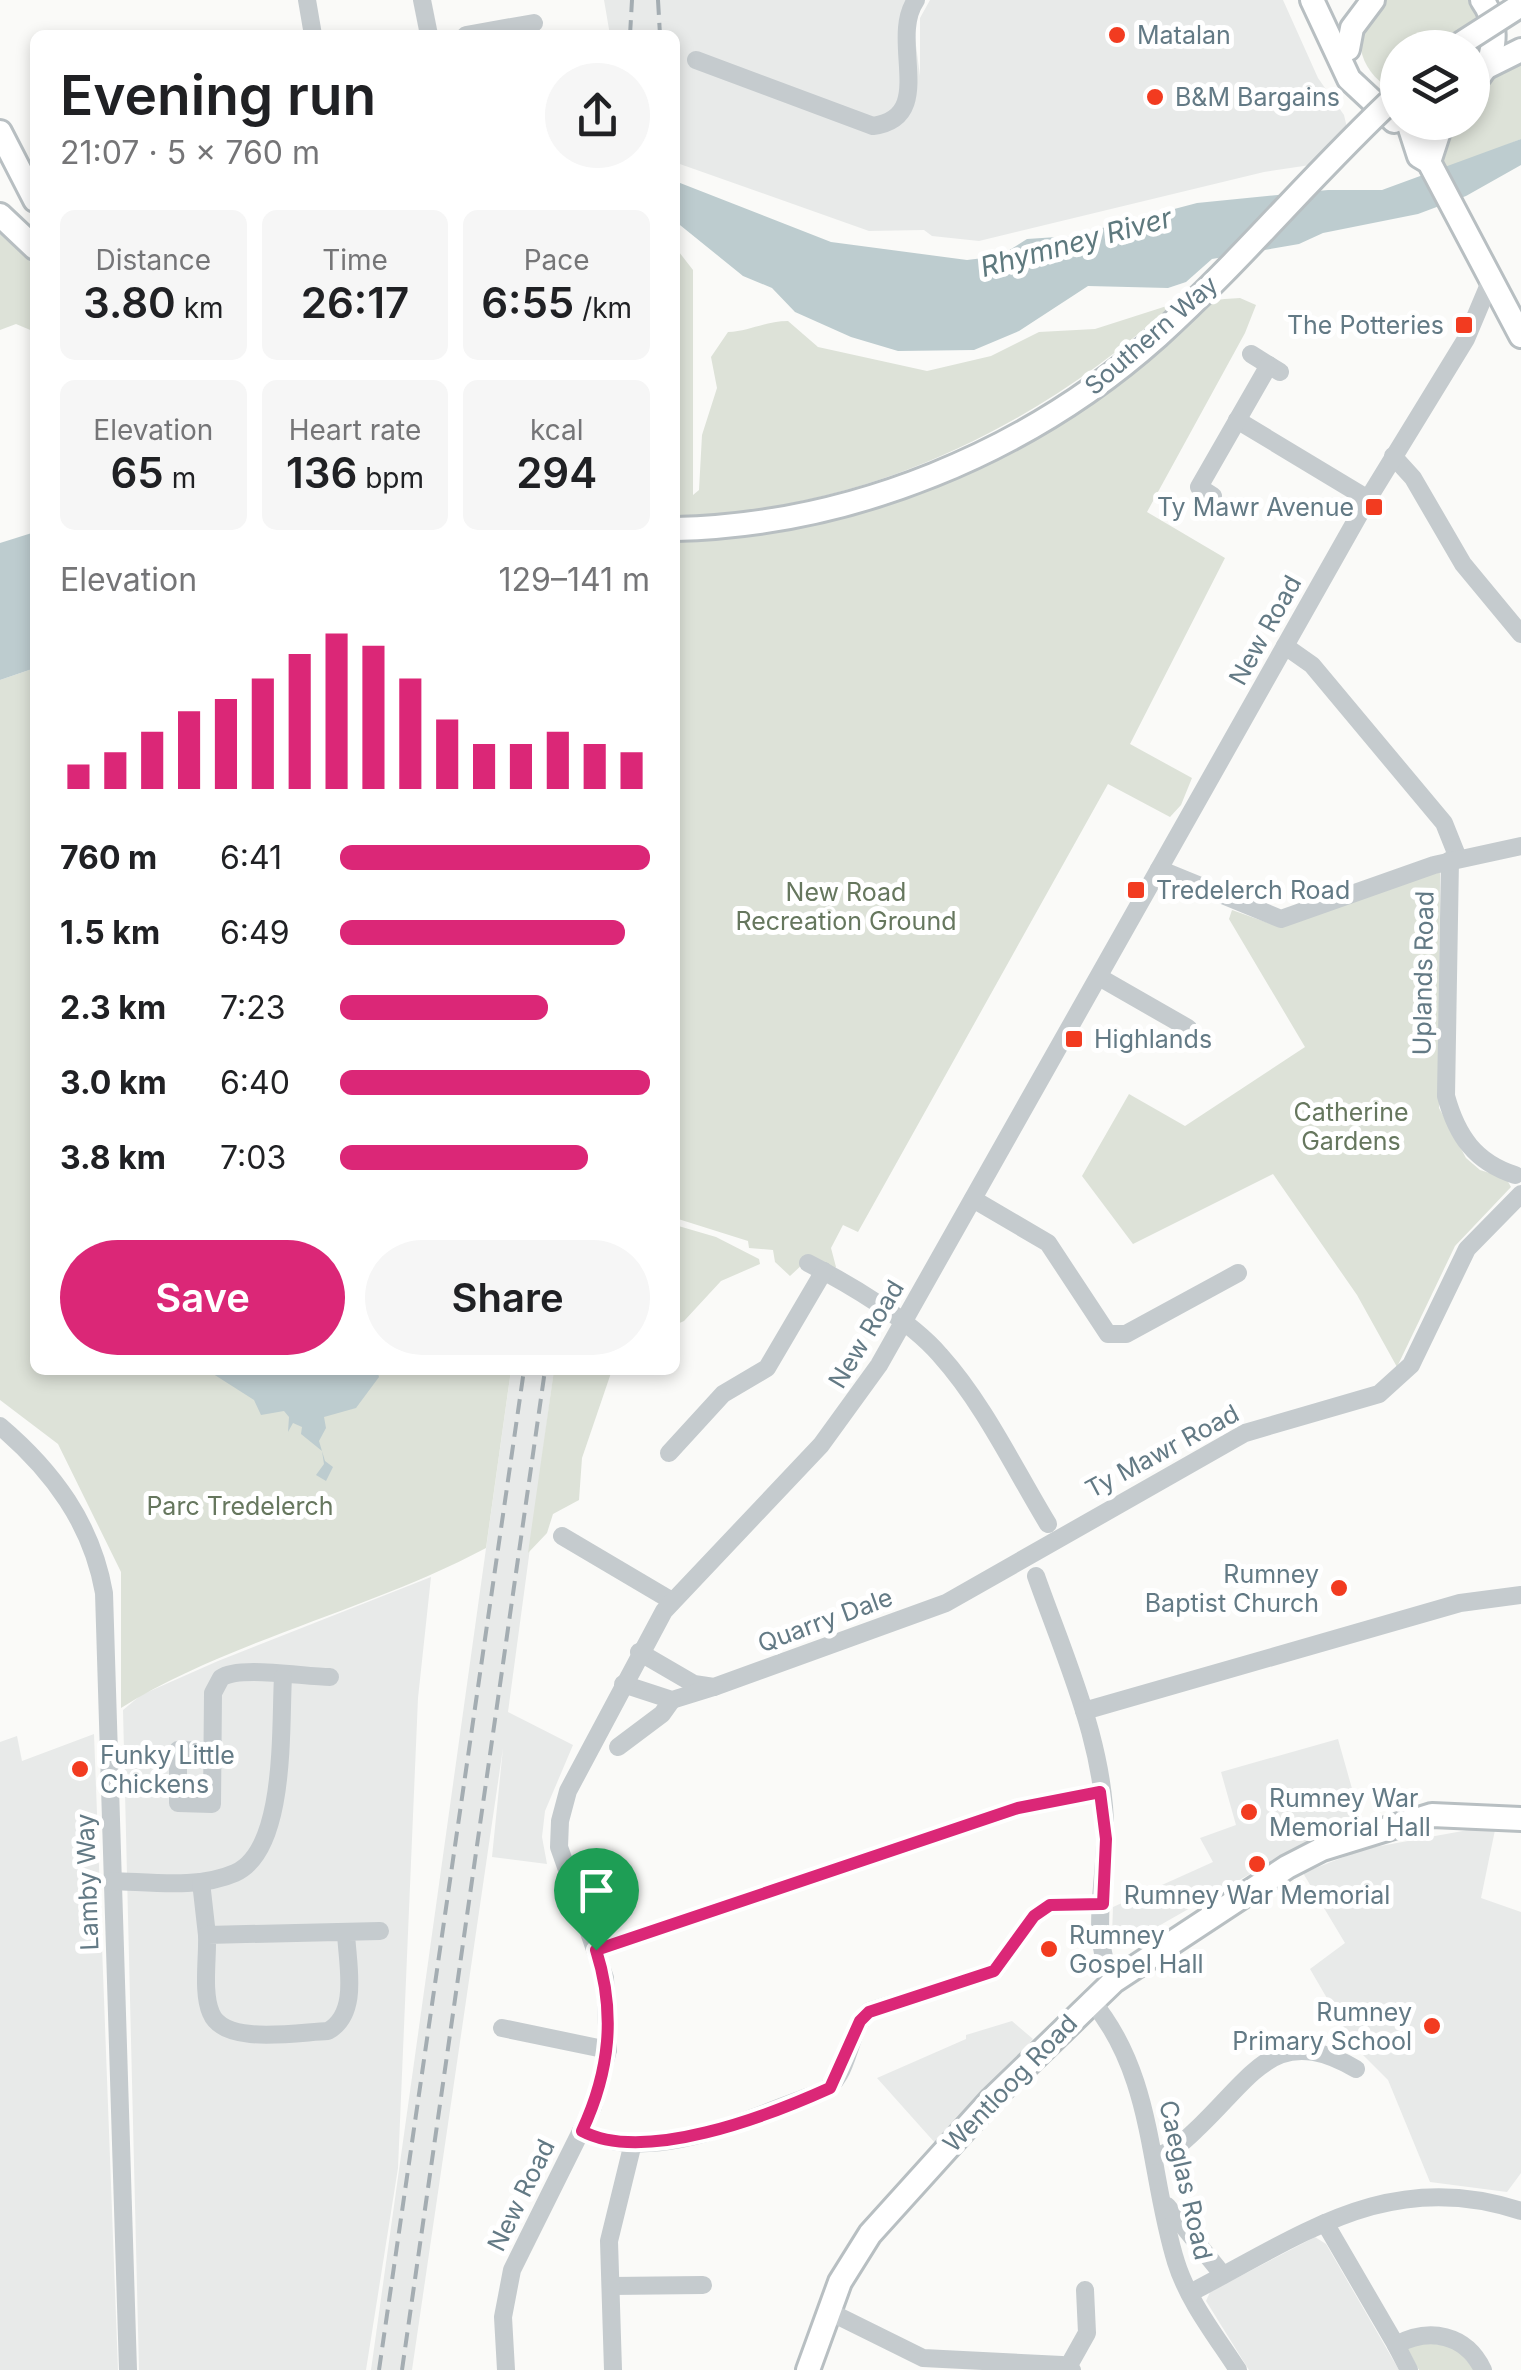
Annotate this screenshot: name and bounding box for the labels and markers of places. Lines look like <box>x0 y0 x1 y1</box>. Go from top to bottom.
place label: Matalan <box>1137 20 1231 50</box>
marker: Matalan <box>1106 24 1128 46</box>
place label: B&M Bargains <box>1175 82 1340 112</box>
marker: B&M Bargains <box>1144 86 1166 108</box>
place label: The Potteries <box>1287 310 1444 340</box>
marker: The Potteries <box>1453 314 1475 336</box>
place label: Ty Mawr Avenue <box>1157 492 1354 522</box>
marker: Ty Mawr Avenue <box>1363 496 1385 518</box>
place label: Tredelerch Road <box>1156 875 1350 905</box>
marker: Tredelerch Road <box>1125 879 1147 901</box>
place label: Highlands <box>1094 1024 1212 1054</box>
marker: Highlands <box>1063 1028 1085 1050</box>
place label: Rumney Baptist Church <box>1145 1559 1319 1618</box>
marker: Rumney Baptist Church <box>1328 1577 1350 1599</box>
place label: Funky Little Chickens <box>100 1740 235 1799</box>
marker: Funky Little Chickens <box>69 1758 91 1780</box>
place label: Rumney War Memorial Hall <box>1269 1783 1431 1842</box>
marker: Rumney War Memorial Hall <box>1238 1801 1260 1823</box>
pin <box>554 1848 639 1951</box>
marker: Rumney War Memorial <box>1246 1853 1268 1875</box>
place label: Rumney War Memorial <box>1124 1880 1390 1910</box>
place label: Rumney Gospel Hall <box>1069 1920 1204 1979</box>
marker: Rumney Gospel Hall <box>1038 1938 1060 1960</box>
place label: Rumney Primary School <box>1232 1997 1412 2056</box>
marker: Rumney Primary School <box>1421 2015 1443 2037</box>

